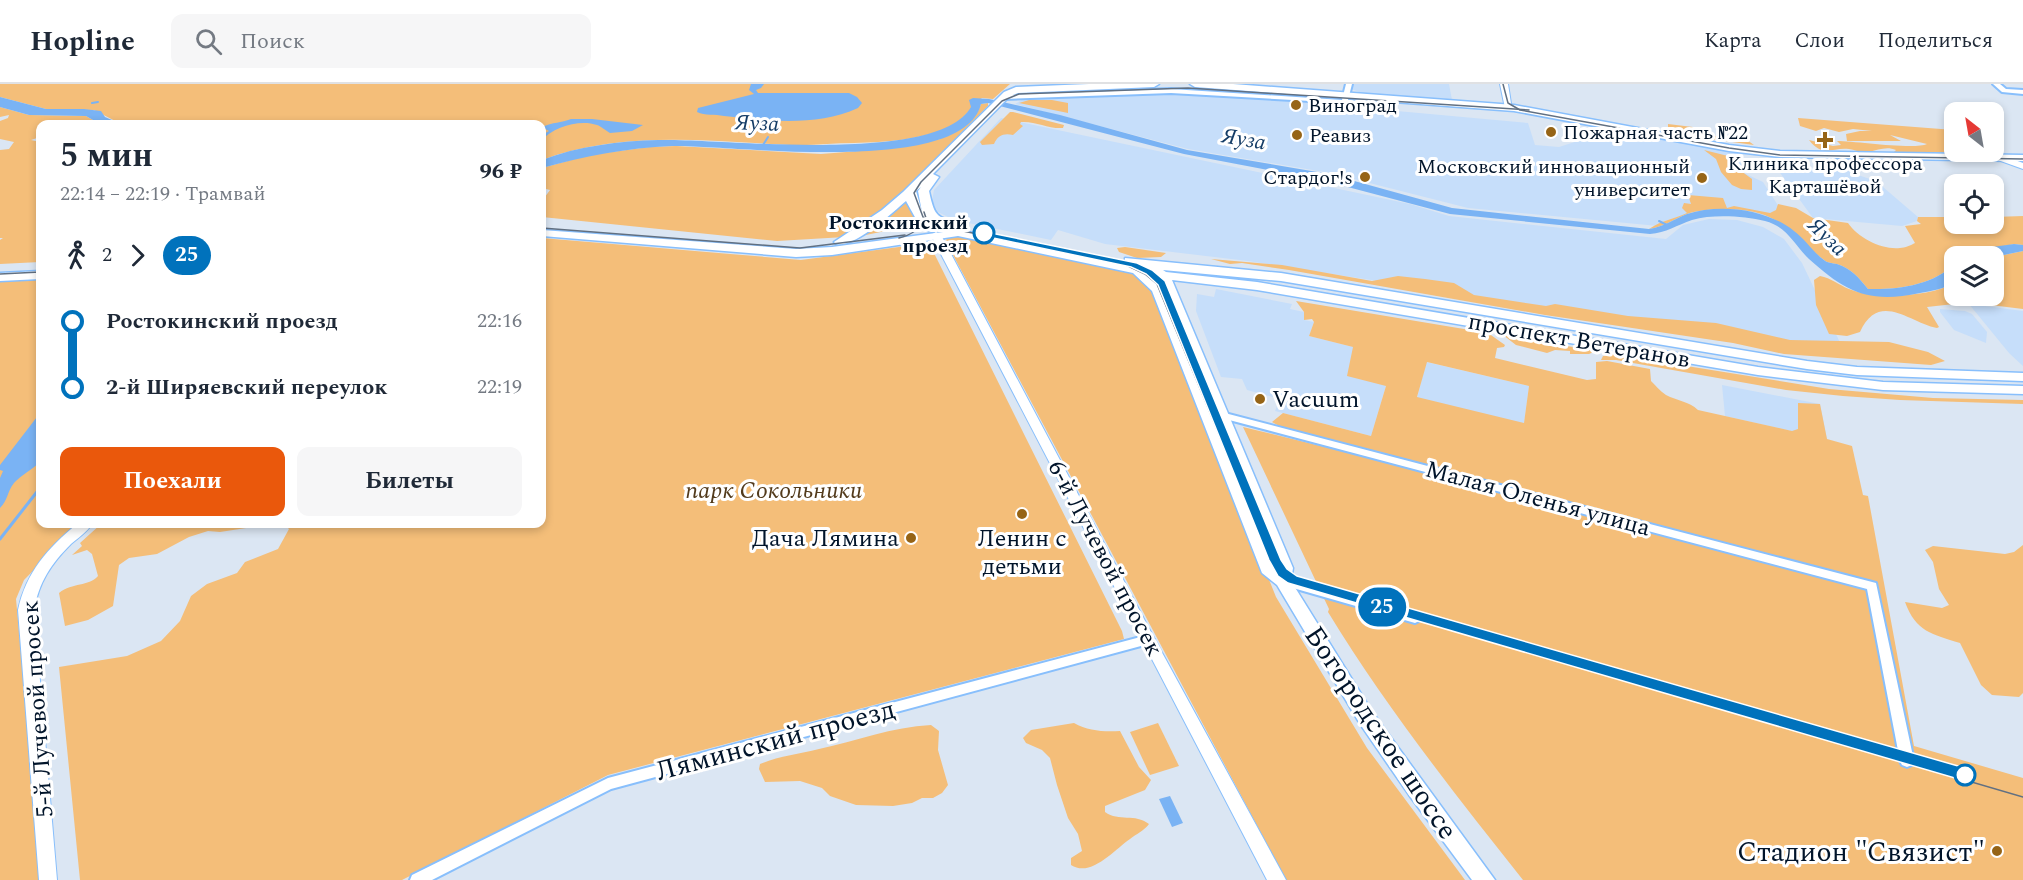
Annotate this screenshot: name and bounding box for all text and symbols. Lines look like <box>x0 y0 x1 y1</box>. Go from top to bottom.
search box <box>171 14 591 68</box>
text: Hopline <box>30 20 135 63</box>
icon: search <box>192 25 225 58</box>
text: Поиск <box>240 25 305 58</box>
text: Карта <box>1704 25 1761 57</box>
text: Слои <box>1794 25 1845 57</box>
text: Поделиться <box>1878 25 1993 57</box>
place label: Виноград <box>1308 91 1397 121</box>
marker: Виноград <box>1289 98 1303 112</box>
north arrow <box>1944 102 2004 162</box>
map controls <box>1944 102 2004 306</box>
water label: Яуза <box>733 106 780 141</box>
place label: Пожарная часть №22 <box>1563 118 1748 148</box>
water label: Яуза <box>1218 119 1269 160</box>
place label: Реавиз <box>1309 121 1371 151</box>
marker: Пожарная часть №22 <box>1544 125 1558 139</box>
marker: Реавиз <box>1290 128 1304 142</box>
text: 5 мин <box>60 131 153 181</box>
marker: Клиника профессора Карташёвой <box>1816 131 1834 149</box>
place label: Клиника профессора Карташёвой <box>1727 149 1923 202</box>
place label: Московский инновационный университет <box>1417 152 1690 205</box>
text: 96 ₽ <box>479 155 522 188</box>
place label: Стардог!s <box>1263 163 1353 193</box>
marker: Стардог!s <box>1358 170 1372 184</box>
marker: Московский инновационный университет <box>1695 171 1709 185</box>
button: locate <box>1944 174 2004 234</box>
text: 22:14 – 22:19 · Трамвай <box>60 179 265 209</box>
place label: Ростокинский проезд <box>828 208 968 261</box>
water label: Яуза <box>1799 209 1854 264</box>
marker: Ростокинский проезд <box>973 222 995 244</box>
icon: walk <box>60 239 93 272</box>
icon: forward <box>121 239 154 272</box>
text: 25 <box>175 239 199 271</box>
text: 2 <box>102 240 112 270</box>
button: layers <box>1944 246 2004 306</box>
street label: проспект Ветеранов <box>1465 304 1693 378</box>
text: Ростокинский проезд <box>106 305 338 338</box>
text: 22:16 <box>477 306 522 336</box>
text: 2-й Ширяевский переулок <box>106 371 387 404</box>
text: 22:19 <box>477 372 522 402</box>
place label: Vacuum <box>1272 382 1359 418</box>
marker: Vacuum <box>1253 392 1267 406</box>
button: Поехали <box>60 447 285 516</box>
button: Билеты <box>297 447 522 516</box>
street label: Малая Оленья улица <box>1421 452 1654 546</box>
street label: 6-й Лучевой просек <box>1038 454 1172 663</box>
park label: парк Сокольники <box>686 473 863 509</box>
marker: Ленин с детьми <box>1015 507 1029 521</box>
place label: Дача Лямина <box>752 521 899 557</box>
place label: Ленин с детьми <box>977 521 1067 585</box>
marker: Дача Лямина <box>904 531 918 545</box>
line badge: 25 <box>1355 588 1409 626</box>
text: 25 <box>1370 591 1394 623</box>
street label: 5-й Лучевой просек <box>12 599 64 819</box>
street label: Богородское шоссе <box>1293 617 1469 849</box>
street label: Ляминский проезд <box>651 688 900 793</box>
unlabelled marker <box>1954 764 1976 786</box>
place label: Стадион "Связист" <box>1737 831 1985 874</box>
marker: Стадион "Связист" <box>1990 844 2004 858</box>

